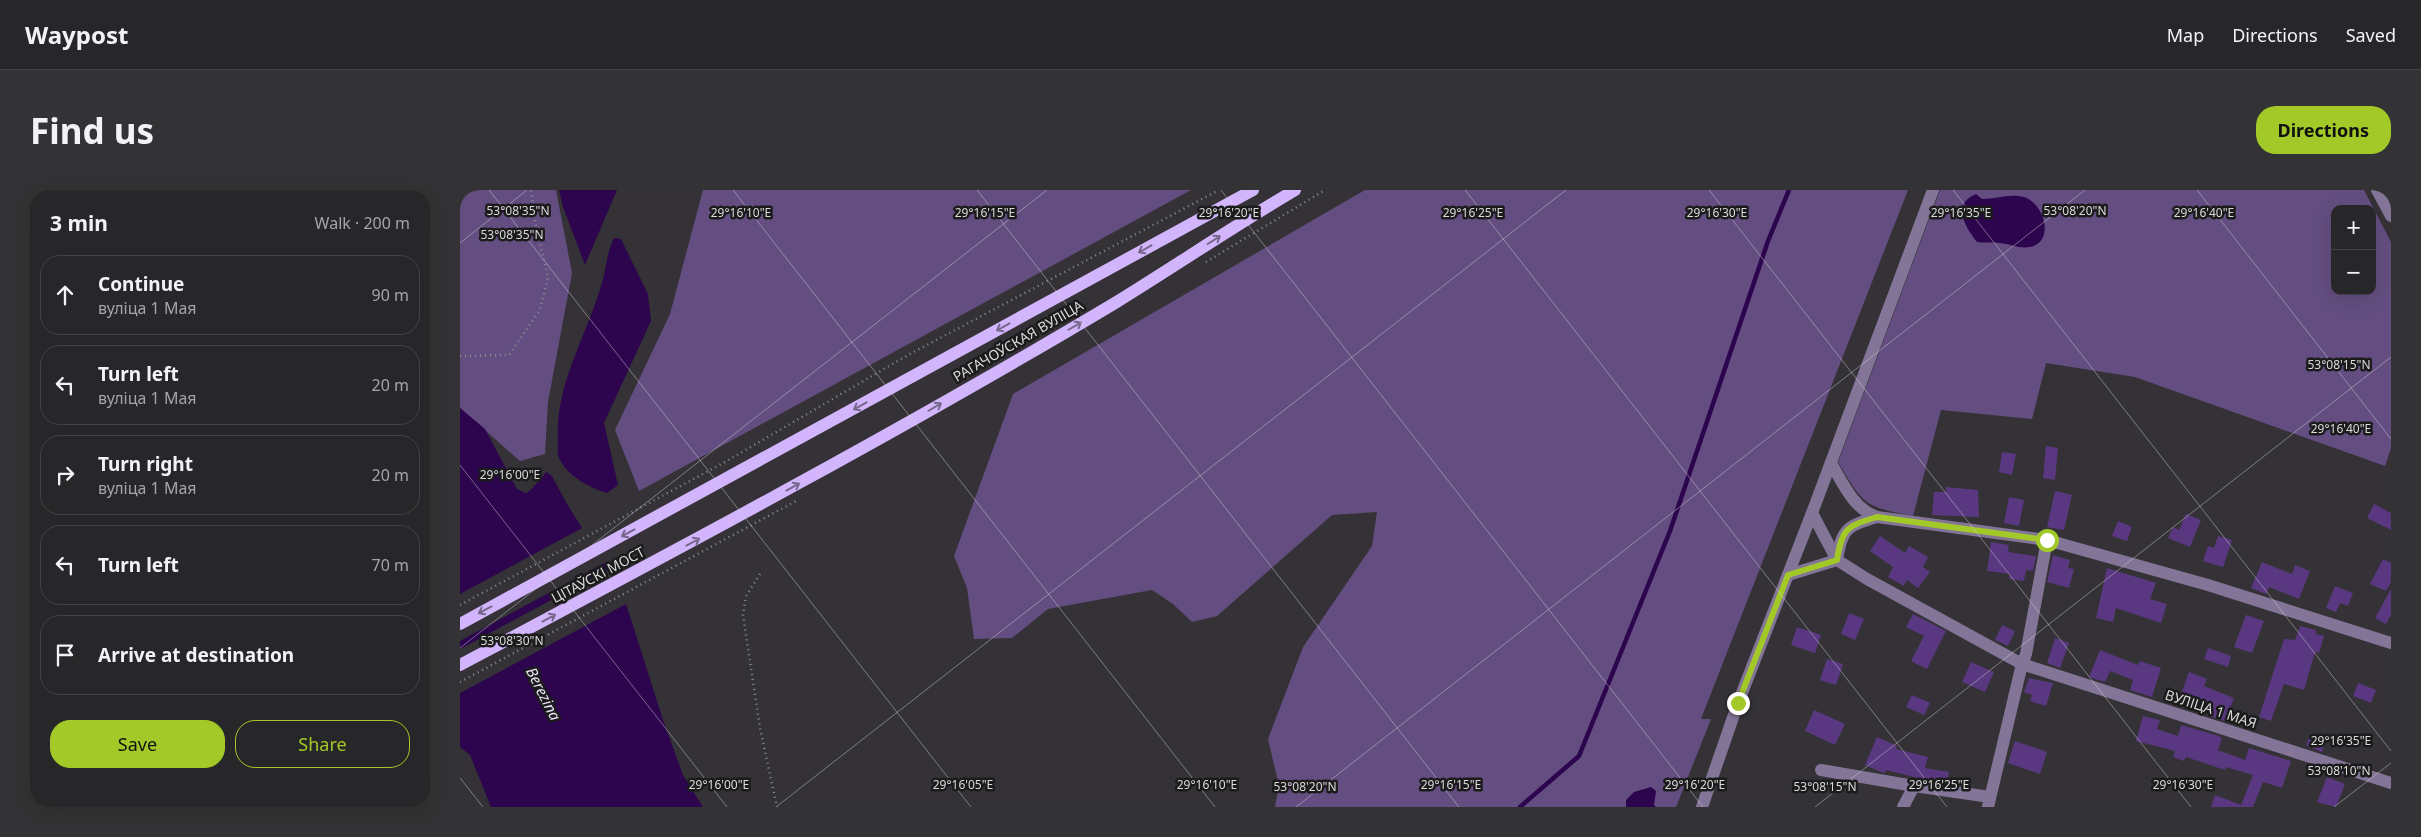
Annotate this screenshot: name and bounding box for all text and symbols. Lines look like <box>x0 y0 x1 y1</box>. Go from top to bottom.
text: Waypost <box>25 18 128 51</box>
text: Map <box>2167 23 2204 47</box>
text: Directions <box>2232 23 2318 47</box>
text: Saved <box>2346 23 2396 47</box>
button: Directions <box>2256 106 2391 154</box>
text: Find us <box>30 107 154 154</box>
text: 53°08'35"N <box>486 202 550 219</box>
text: 53°08'20"N <box>2043 202 2107 219</box>
text: 29°16'10"E <box>711 204 771 221</box>
text: 29°16'15"E <box>955 204 1015 221</box>
text: 29°16'20"E <box>1199 204 1259 221</box>
text: 29°16'25"E <box>1443 204 1503 221</box>
text: 29°16'30"E <box>1687 204 1747 221</box>
text: 29°16'35"E <box>1931 204 1991 221</box>
text: 29°16'40"E <box>2174 204 2234 221</box>
map controls <box>2331 205 2376 295</box>
button: + <box>2331 205 2376 250</box>
text: 3 min <box>50 209 108 237</box>
text: Walk · 200 m <box>315 212 410 234</box>
text: 53°08'35"N <box>480 226 544 243</box>
one-way arrow <box>1206 235 1220 245</box>
one-way arrow <box>1138 245 1153 254</box>
button: − <box>2331 250 2376 295</box>
text: Continue <box>98 271 184 297</box>
icon: ahead <box>51 281 79 309</box>
text: 90 m <box>372 284 409 306</box>
street label: РАГАЧОЎСКАЯ ВУЛІЦА <box>949 295 1086 386</box>
text: вуліца 1 Мая <box>98 297 197 319</box>
one-way arrow <box>1068 320 1082 330</box>
one-way arrow <box>996 323 1010 333</box>
text: 53°08'15"N <box>2307 356 2371 373</box>
text: Turn left <box>98 361 179 387</box>
icon: left <box>51 371 79 399</box>
text: 20 m <box>372 374 409 396</box>
text: вуліца 1 Мая <box>98 387 197 409</box>
one-way arrow <box>854 401 868 411</box>
one-way arrow <box>927 402 942 412</box>
text: 29°16'40"E <box>2311 420 2371 437</box>
text: Turn right <box>98 451 193 477</box>
icon: right <box>51 461 79 489</box>
text: 20 m <box>372 464 409 486</box>
text: 29°16'00"E <box>480 466 540 483</box>
text: вуліца 1 Мая <box>98 477 197 499</box>
one-way arrow <box>786 482 800 492</box>
one-way arrow <box>621 529 636 538</box>
route start <box>2036 529 2059 552</box>
one-way arrow <box>685 537 700 546</box>
street label: ЦІТАЎСКІ МОСТ <box>548 542 648 607</box>
icon: left <box>51 551 79 579</box>
text: Turn left <box>98 552 179 578</box>
text: 70 m <box>372 554 409 576</box>
one-way arrow <box>478 606 493 616</box>
one-way arrow <box>542 613 557 623</box>
text: 53°08'30"N <box>480 632 544 649</box>
icon: arrive <box>51 641 79 669</box>
text: Arrive at destination <box>98 642 294 668</box>
water label: Berezina <box>522 664 566 724</box>
street label: ВУЛІЦА 1 МАЯ <box>2163 685 2259 732</box>
route end <box>1727 692 1750 715</box>
button: Save <box>50 720 225 768</box>
button: Share <box>235 720 410 768</box>
text: 29°16'35"E <box>2311 732 2371 749</box>
text: 53°08'10"N <box>2307 762 2371 779</box>
text: 29°16'00"E <box>689 776 749 793</box>
text: 29°16'05"E <box>933 776 993 793</box>
text: 29°16'10"E <box>1177 776 1237 793</box>
text: 29°16'15"E <box>1421 776 1481 793</box>
text: 29°16'20"E <box>1665 776 1725 793</box>
text: 29°16'25"E <box>1909 776 1969 793</box>
text: 29°16'30"E <box>2153 776 2213 793</box>
text: 53°08'20"N <box>1273 778 1337 795</box>
text: 53°08'15"N <box>1793 778 1857 795</box>

